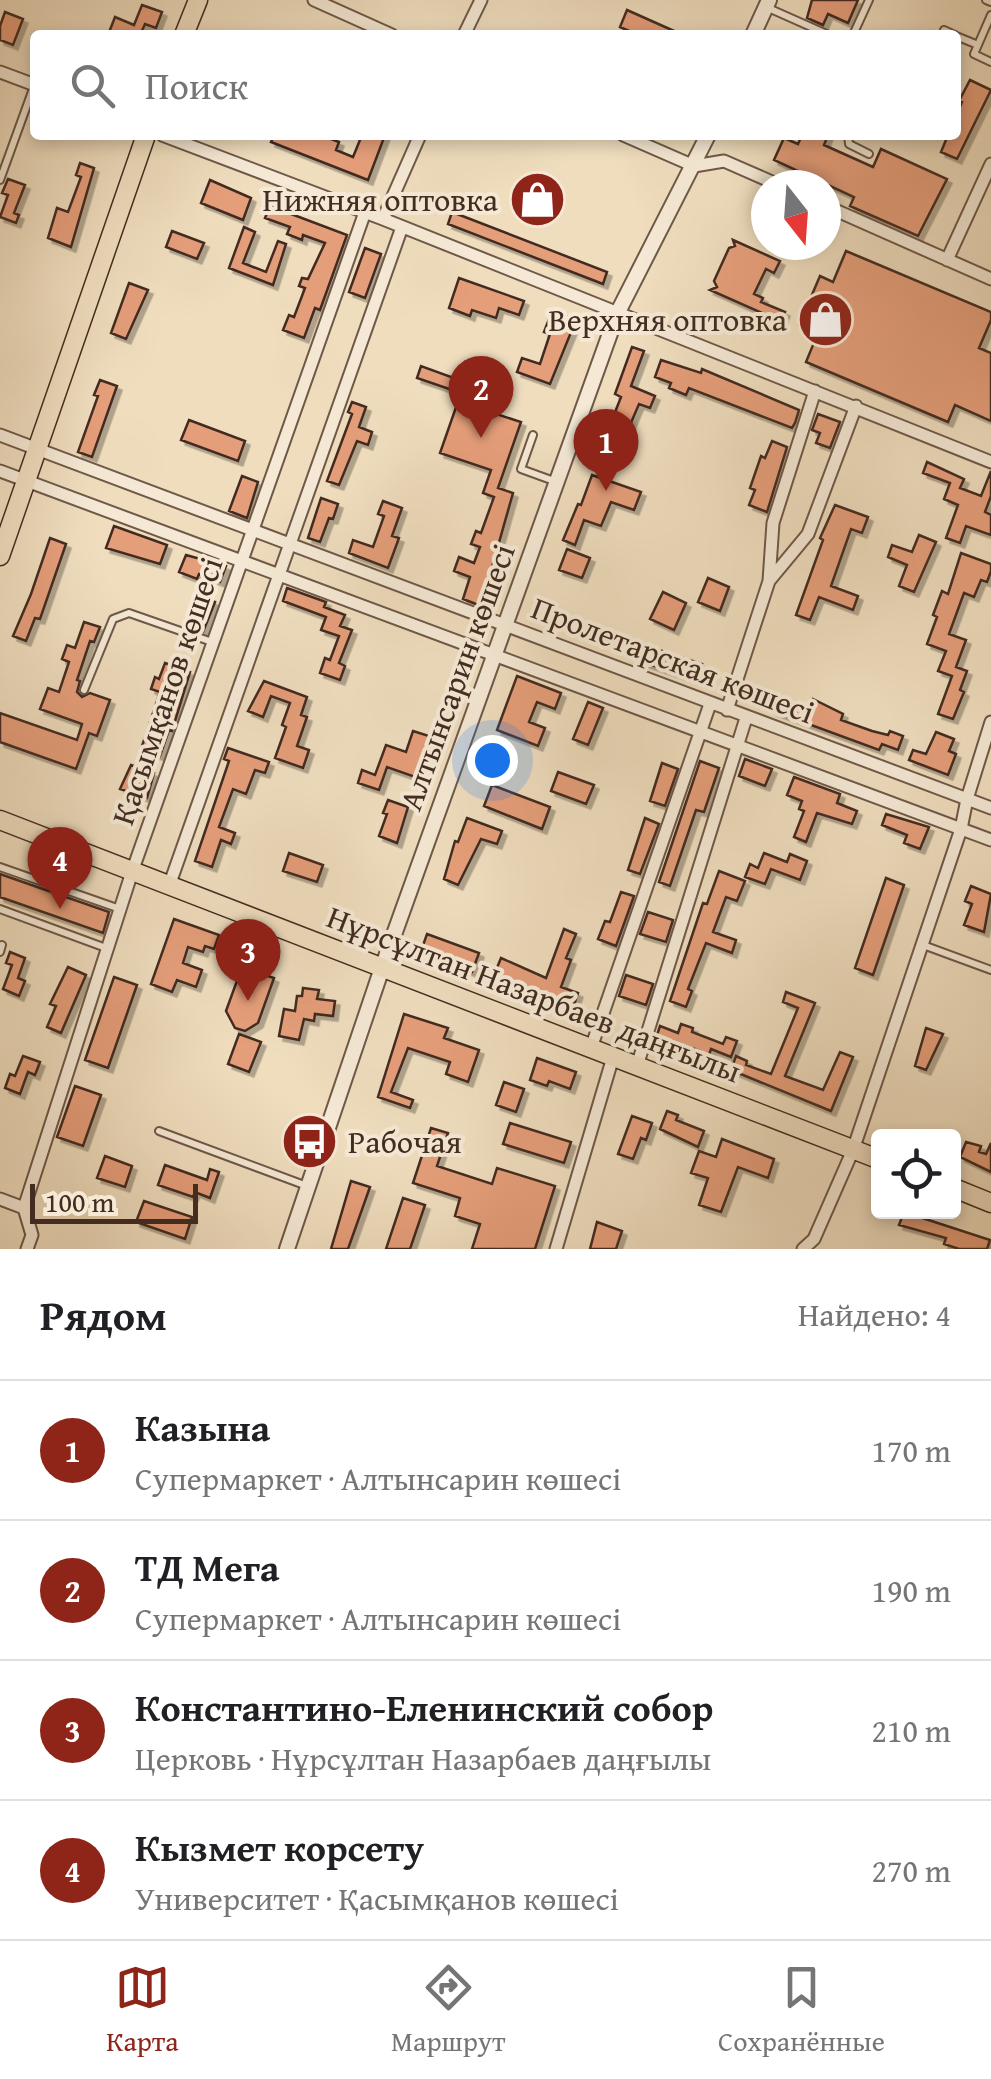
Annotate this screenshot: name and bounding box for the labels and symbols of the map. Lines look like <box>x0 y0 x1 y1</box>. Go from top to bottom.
shop icon: Нижняя оптовка <box>507 170 567 230</box>
north arrow <box>751 170 841 260</box>
place label: Нижняя оптовка <box>263 176 499 223</box>
shop icon: Верхняя оптовка <box>796 290 856 350</box>
place label: Верхняя оптовка <box>549 296 788 343</box>
pin: 2 <box>448 356 514 438</box>
pin: 1 <box>574 408 638 491</box>
street label: Алтынсарин көшесі <box>387 537 527 817</box>
street label: Қасымқанов көшесі <box>99 551 234 831</box>
street label: Пролетарская көшесі <box>525 584 822 735</box>
your location <box>467 735 518 786</box>
pin: 4 <box>28 826 92 909</box>
street label: Нұрсұлтан Назарбаев даңғылы <box>320 893 748 1094</box>
pin: 3 <box>216 918 280 1001</box>
bus stop icon: Рабочая <box>279 1112 339 1172</box>
place label: Рабочая <box>348 1118 462 1165</box>
scale bar <box>30 1179 198 1224</box>

